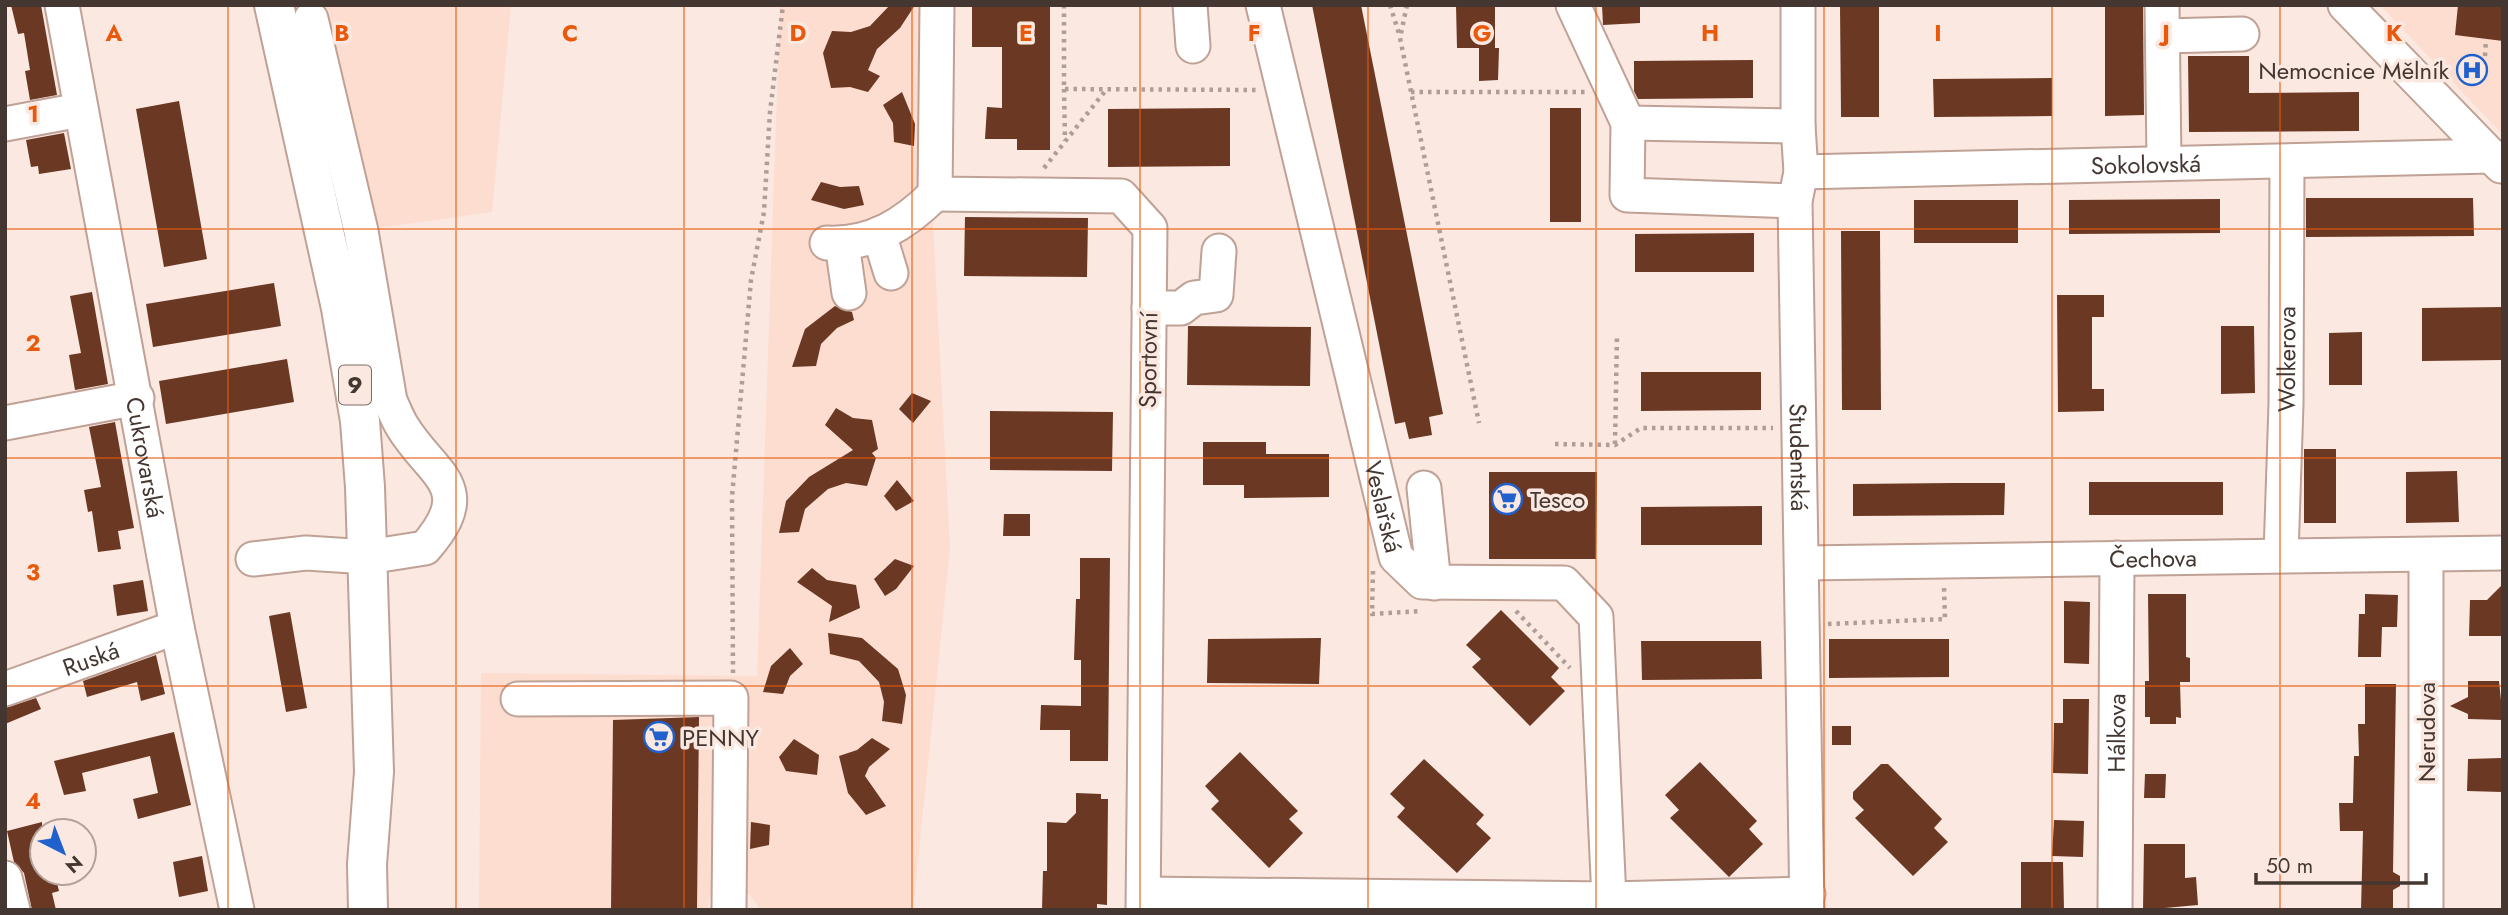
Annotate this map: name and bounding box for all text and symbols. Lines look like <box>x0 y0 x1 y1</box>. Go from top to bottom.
text: A <box>105 16 123 50</box>
text: B <box>334 16 350 50</box>
text: C <box>562 16 578 50</box>
text: D <box>790 16 807 50</box>
text: E <box>1019 16 1033 50</box>
text: F <box>1248 16 1260 50</box>
text: G <box>1473 16 1491 50</box>
text: H <box>1701 16 1719 50</box>
text: I <box>1934 16 1942 50</box>
text: J <box>2158 16 2170 50</box>
text: K <box>2386 16 2403 50</box>
place label: Nemocnice Mělník <box>2258 53 2449 88</box>
hospital icon: Nemocnice Mělník <box>2455 53 2489 87</box>
text: 1 <box>27 97 39 131</box>
street label: Sokolovská <box>2090 145 2201 183</box>
street label: Wolkerova <box>2268 306 2304 412</box>
street label: Sportovní <box>1130 311 1166 408</box>
text: 2 <box>25 326 41 360</box>
road number: 9 <box>339 366 371 404</box>
street label: Cukrovarská <box>117 394 174 521</box>
street label: Studentská <box>1781 403 1818 511</box>
street label: Veslařská <box>1356 457 1412 556</box>
supermarket icon: Tesco <box>1490 482 1524 516</box>
place label: Tesco <box>1530 482 1585 517</box>
street label: Čechova <box>2109 540 2197 576</box>
text: 3 <box>26 555 40 589</box>
street label: Ruská <box>57 632 124 684</box>
street label: Nerudova <box>2409 682 2444 782</box>
street label: Hálkova <box>2098 693 2134 773</box>
supermarket icon: PENNY <box>642 720 676 754</box>
place label: PENNY <box>682 720 760 755</box>
text: 4 <box>25 784 41 818</box>
north arrow <box>28 817 98 887</box>
scale bar <box>2256 842 2426 886</box>
text: N <box>59 849 89 879</box>
text: 50 m <box>2266 851 2313 881</box>

